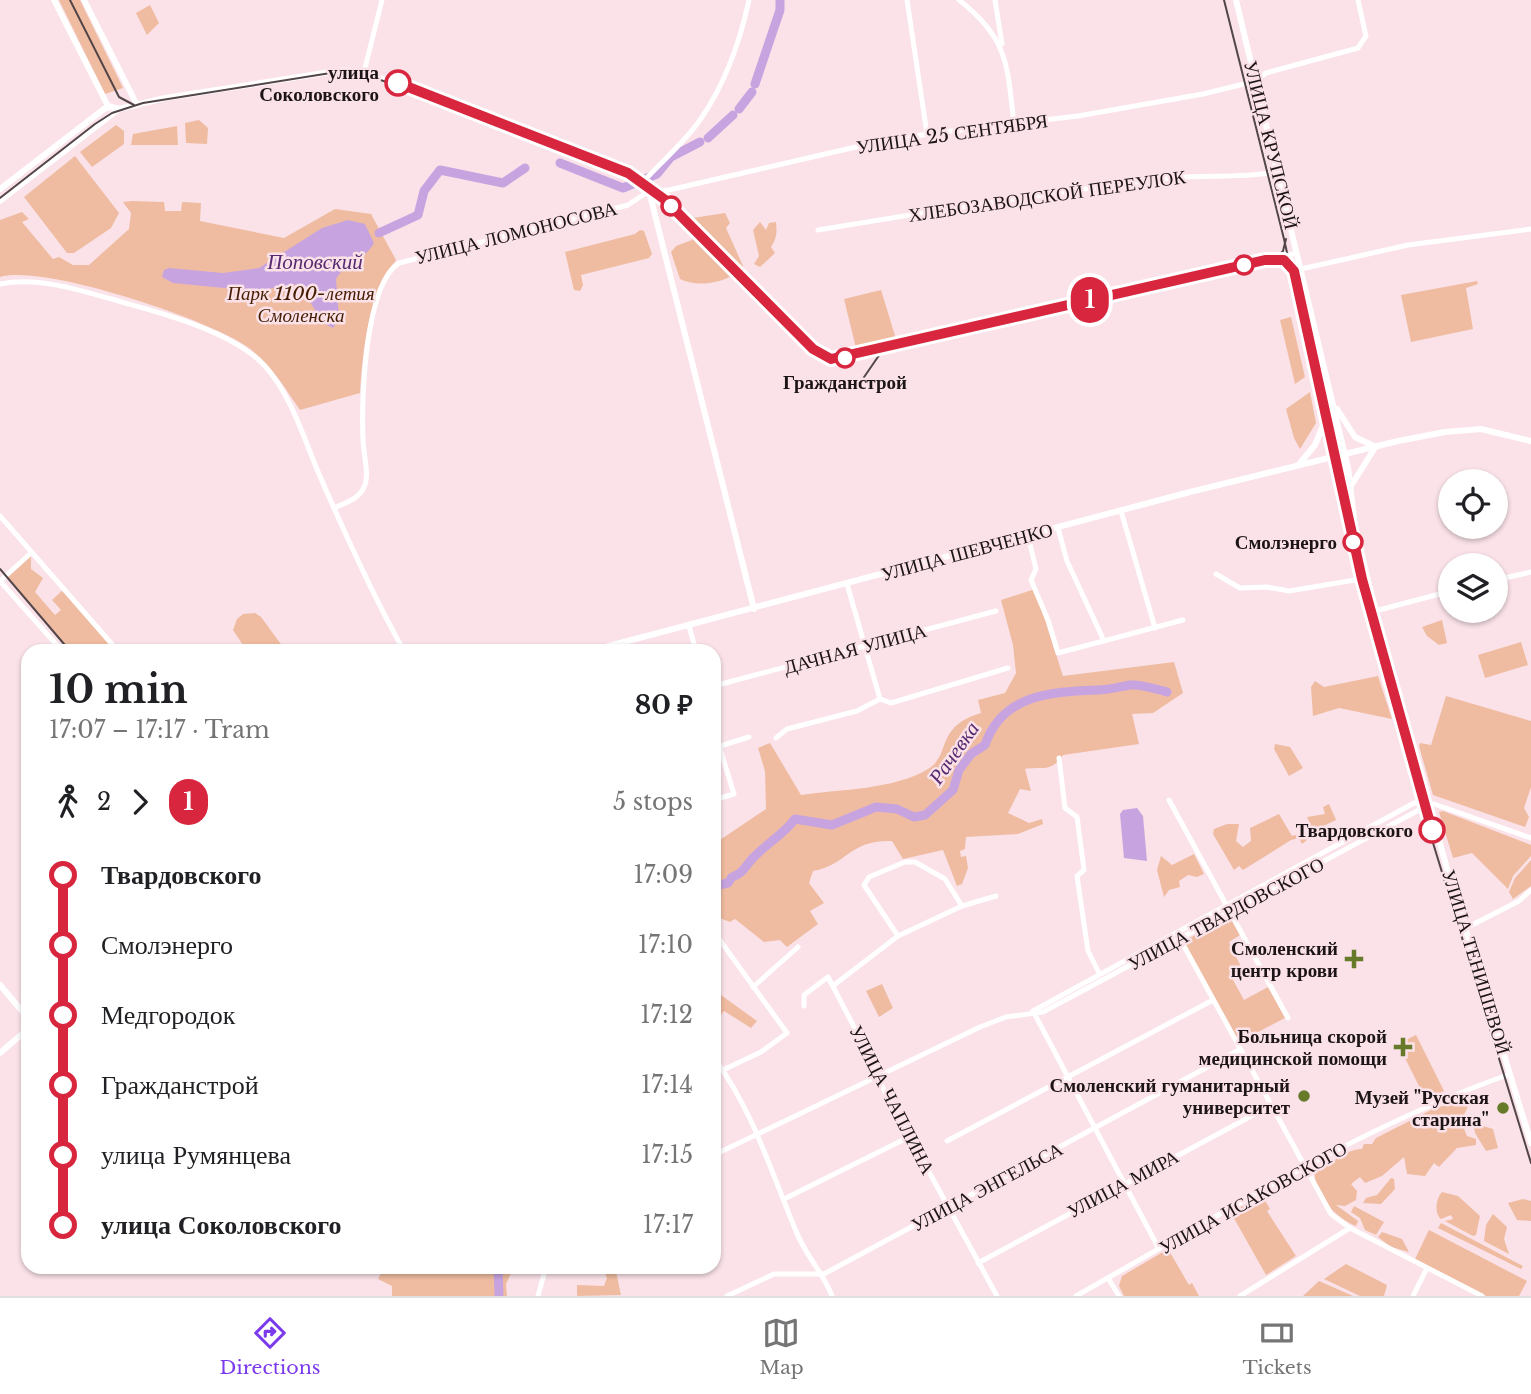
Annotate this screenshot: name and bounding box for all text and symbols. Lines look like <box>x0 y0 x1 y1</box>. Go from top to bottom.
street label: УЛИЦА КРУПСКОЙ <box>1239 58 1303 232</box>
place label: улица Соколовского <box>259 61 379 106</box>
marker: улица Соколовского <box>385 70 411 96</box>
street label: УЛИЦА 25 СЕНТЯБРЯ <box>855 109 1050 159</box>
street label: ХЛЕБОЗАВОДСКОЙ ПЕРЕУЛОК <box>907 165 1188 227</box>
unlabelled marker <box>661 196 681 216</box>
street label: УЛИЦА ЛОМОНОСОВА <box>413 197 620 269</box>
water label: Поповский <box>266 249 363 275</box>
unlabelled marker <box>1234 255 1254 275</box>
line badge: 1 <box>1067 277 1113 323</box>
park label: Парк 1100-летия Смоленска <box>226 282 375 327</box>
text: 1 <box>1085 285 1095 314</box>
marker: Гражданстрой <box>835 348 855 368</box>
place label: Гражданстрой <box>783 371 907 394</box>
map controls <box>1438 469 1508 623</box>
button: locate <box>1438 469 1508 539</box>
street label: УЛИЦА ШЕВЧЕНКО <box>879 518 1055 586</box>
place label: Смолэнерго <box>1235 531 1337 554</box>
marker: Смолэнерго <box>1343 532 1363 552</box>
button: layers <box>1438 553 1508 623</box>
street label: ДАЧНАЯ УЛИЦА <box>781 619 929 679</box>
text: 10 min <box>49 666 188 713</box>
text: 80 ₽ <box>635 689 693 721</box>
text: 17:07 – 17:17 · Tram <box>49 716 270 744</box>
water label: Рачевка <box>923 717 985 790</box>
icon: walk <box>49 783 87 821</box>
icon: forward <box>121 783 159 821</box>
text: 1 <box>183 787 194 816</box>
text: 2 <box>97 788 111 816</box>
text: 5 stops <box>613 788 693 816</box>
marker: Твардовского <box>1419 817 1445 843</box>
place label: Твардовского <box>1296 819 1413 842</box>
street label: УЛИЦА ТВАРДОВСКОГО <box>1124 852 1328 976</box>
text: Твардовского <box>101 859 261 891</box>
text: 17:09 <box>633 861 693 889</box>
street label: УЛИЦА ТЕНИШЕВОЙ <box>1437 867 1515 1058</box>
text: Смолэнерго <box>101 929 233 961</box>
text: 17:10 <box>638 931 693 959</box>
place label: Смоленский центр крови <box>1231 937 1338 982</box>
marker: Смоленский центр крови <box>1344 949 1364 969</box>
text: Медгородок <box>101 999 235 1031</box>
text: 17:12 <box>640 1001 693 1029</box>
street label: УЛИЦА ЧАПЛИНА <box>844 1021 940 1179</box>
place label: Больница скорой медицинской помощи <box>1199 1025 1387 1070</box>
marker: Больница скорой медицинской помощи <box>1393 1037 1413 1057</box>
text: Гражданстрой <box>101 1069 259 1101</box>
text: 17:14 <box>641 1071 693 1099</box>
place label: Смоленский гуманитарный университет <box>1050 1074 1291 1119</box>
place label: Музей "Русская старина" <box>1355 1086 1489 1131</box>
marker: Смоленский гуманитарный университет <box>1296 1088 1312 1104</box>
marker: Музей "Русская старина" <box>1495 1100 1511 1116</box>
street label: УЛИЦА ЭНГЕЛЬСА <box>907 1137 1067 1237</box>
street label: УЛИЦА ИСАКОВСКОГО <box>1155 1137 1351 1259</box>
text: улица Румянцева <box>101 1139 291 1171</box>
text: 17:15 <box>641 1141 693 1169</box>
street label: УЛИЦА МИРА <box>1063 1145 1183 1223</box>
text: улица Соколовского <box>101 1209 342 1241</box>
text: 17:17 <box>643 1211 693 1239</box>
tab: Directions <box>219 1314 320 1379</box>
tab: Map <box>759 1314 804 1379</box>
tab: Tickets <box>1243 1314 1312 1379</box>

